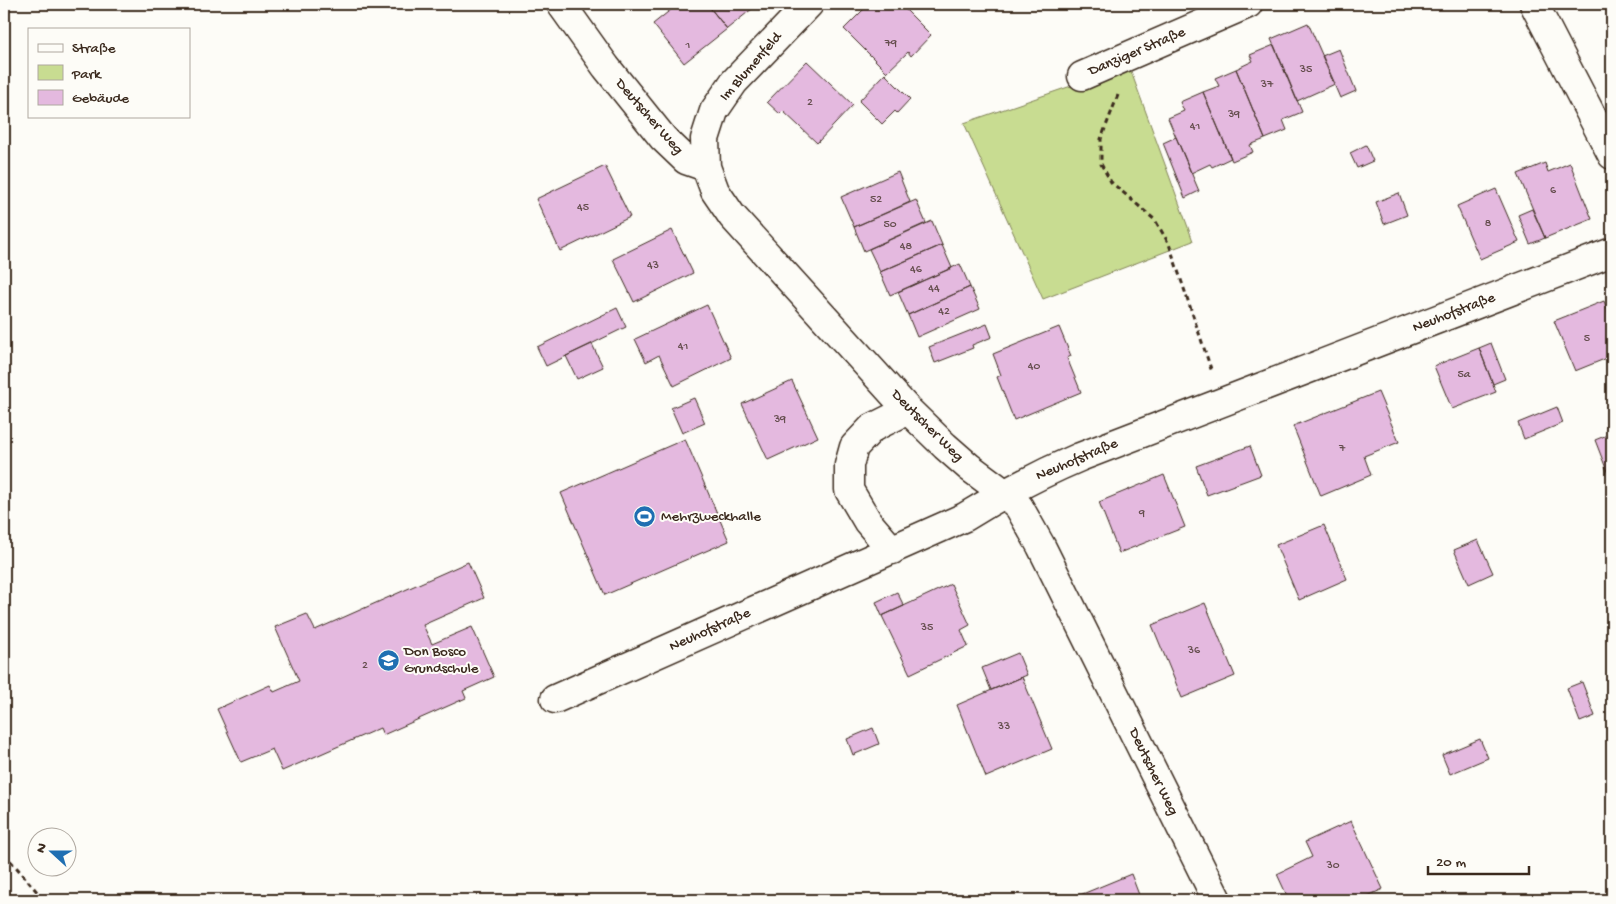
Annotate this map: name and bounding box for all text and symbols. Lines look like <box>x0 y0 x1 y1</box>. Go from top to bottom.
street label: Danziger Straße <box>1085 23 1189 81</box>
legend <box>28 28 190 118</box>
street label: Im Blumenfeld <box>716 28 787 105</box>
house number: 79 <box>884 37 897 51</box>
house number: 1 <box>685 39 691 53</box>
text: Straße <box>72 40 116 58</box>
house number: 35 <box>1299 63 1312 77</box>
text: Park <box>71 66 102 84</box>
street label: Deutscher Weg <box>610 74 687 159</box>
house number: 37 <box>1260 78 1274 92</box>
text: Gebäude <box>72 90 129 108</box>
house number: 2 <box>807 96 813 110</box>
house number: 39 <box>1227 108 1240 122</box>
house number: 41 <box>1190 120 1200 134</box>
house number: 6 <box>1550 184 1557 198</box>
house number: 52 <box>870 193 882 207</box>
house number: 45 <box>577 201 589 215</box>
house number: 8 <box>1485 217 1492 231</box>
house number: 50 <box>883 218 897 232</box>
house number: 48 <box>900 240 913 254</box>
house number: 43 <box>647 259 659 273</box>
house number: 46 <box>910 263 923 277</box>
house number: 44 <box>928 282 940 296</box>
street label: Neuhofstraße <box>1410 289 1498 337</box>
house number: 42 <box>938 305 950 319</box>
house number: 5 <box>1584 332 1590 346</box>
house number: 41 <box>678 340 688 354</box>
house number: 40 <box>1028 360 1040 374</box>
house number: 5a <box>1458 368 1471 382</box>
street label: Deutscher Weg <box>886 385 967 466</box>
house number: 39 <box>773 413 786 427</box>
street label: Neuhofstraße <box>1033 435 1121 485</box>
house number: 7 <box>1338 442 1346 456</box>
sports icon: Mehrzweckhalle <box>633 505 657 529</box>
house number: 9 <box>1138 507 1145 521</box>
place label: Mehrzweckhalle <box>661 508 761 526</box>
street label: Neuhofstraße <box>667 604 754 656</box>
house number: 35 <box>920 621 933 635</box>
place label: Don Bosco Grundschule <box>403 643 479 678</box>
house number: 36 <box>1187 644 1201 658</box>
school or university icon: Don Bosco Grundschule <box>376 649 400 673</box>
house number: 2 <box>362 659 368 673</box>
house number: 33 <box>997 720 1010 734</box>
street label: Deutscher Weg <box>1124 724 1182 819</box>
north arrow <box>28 826 78 876</box>
text: N <box>33 841 52 856</box>
scale bar <box>1428 844 1530 876</box>
text: 20 m <box>1436 854 1466 872</box>
house number: 30 <box>1325 859 1340 873</box>

